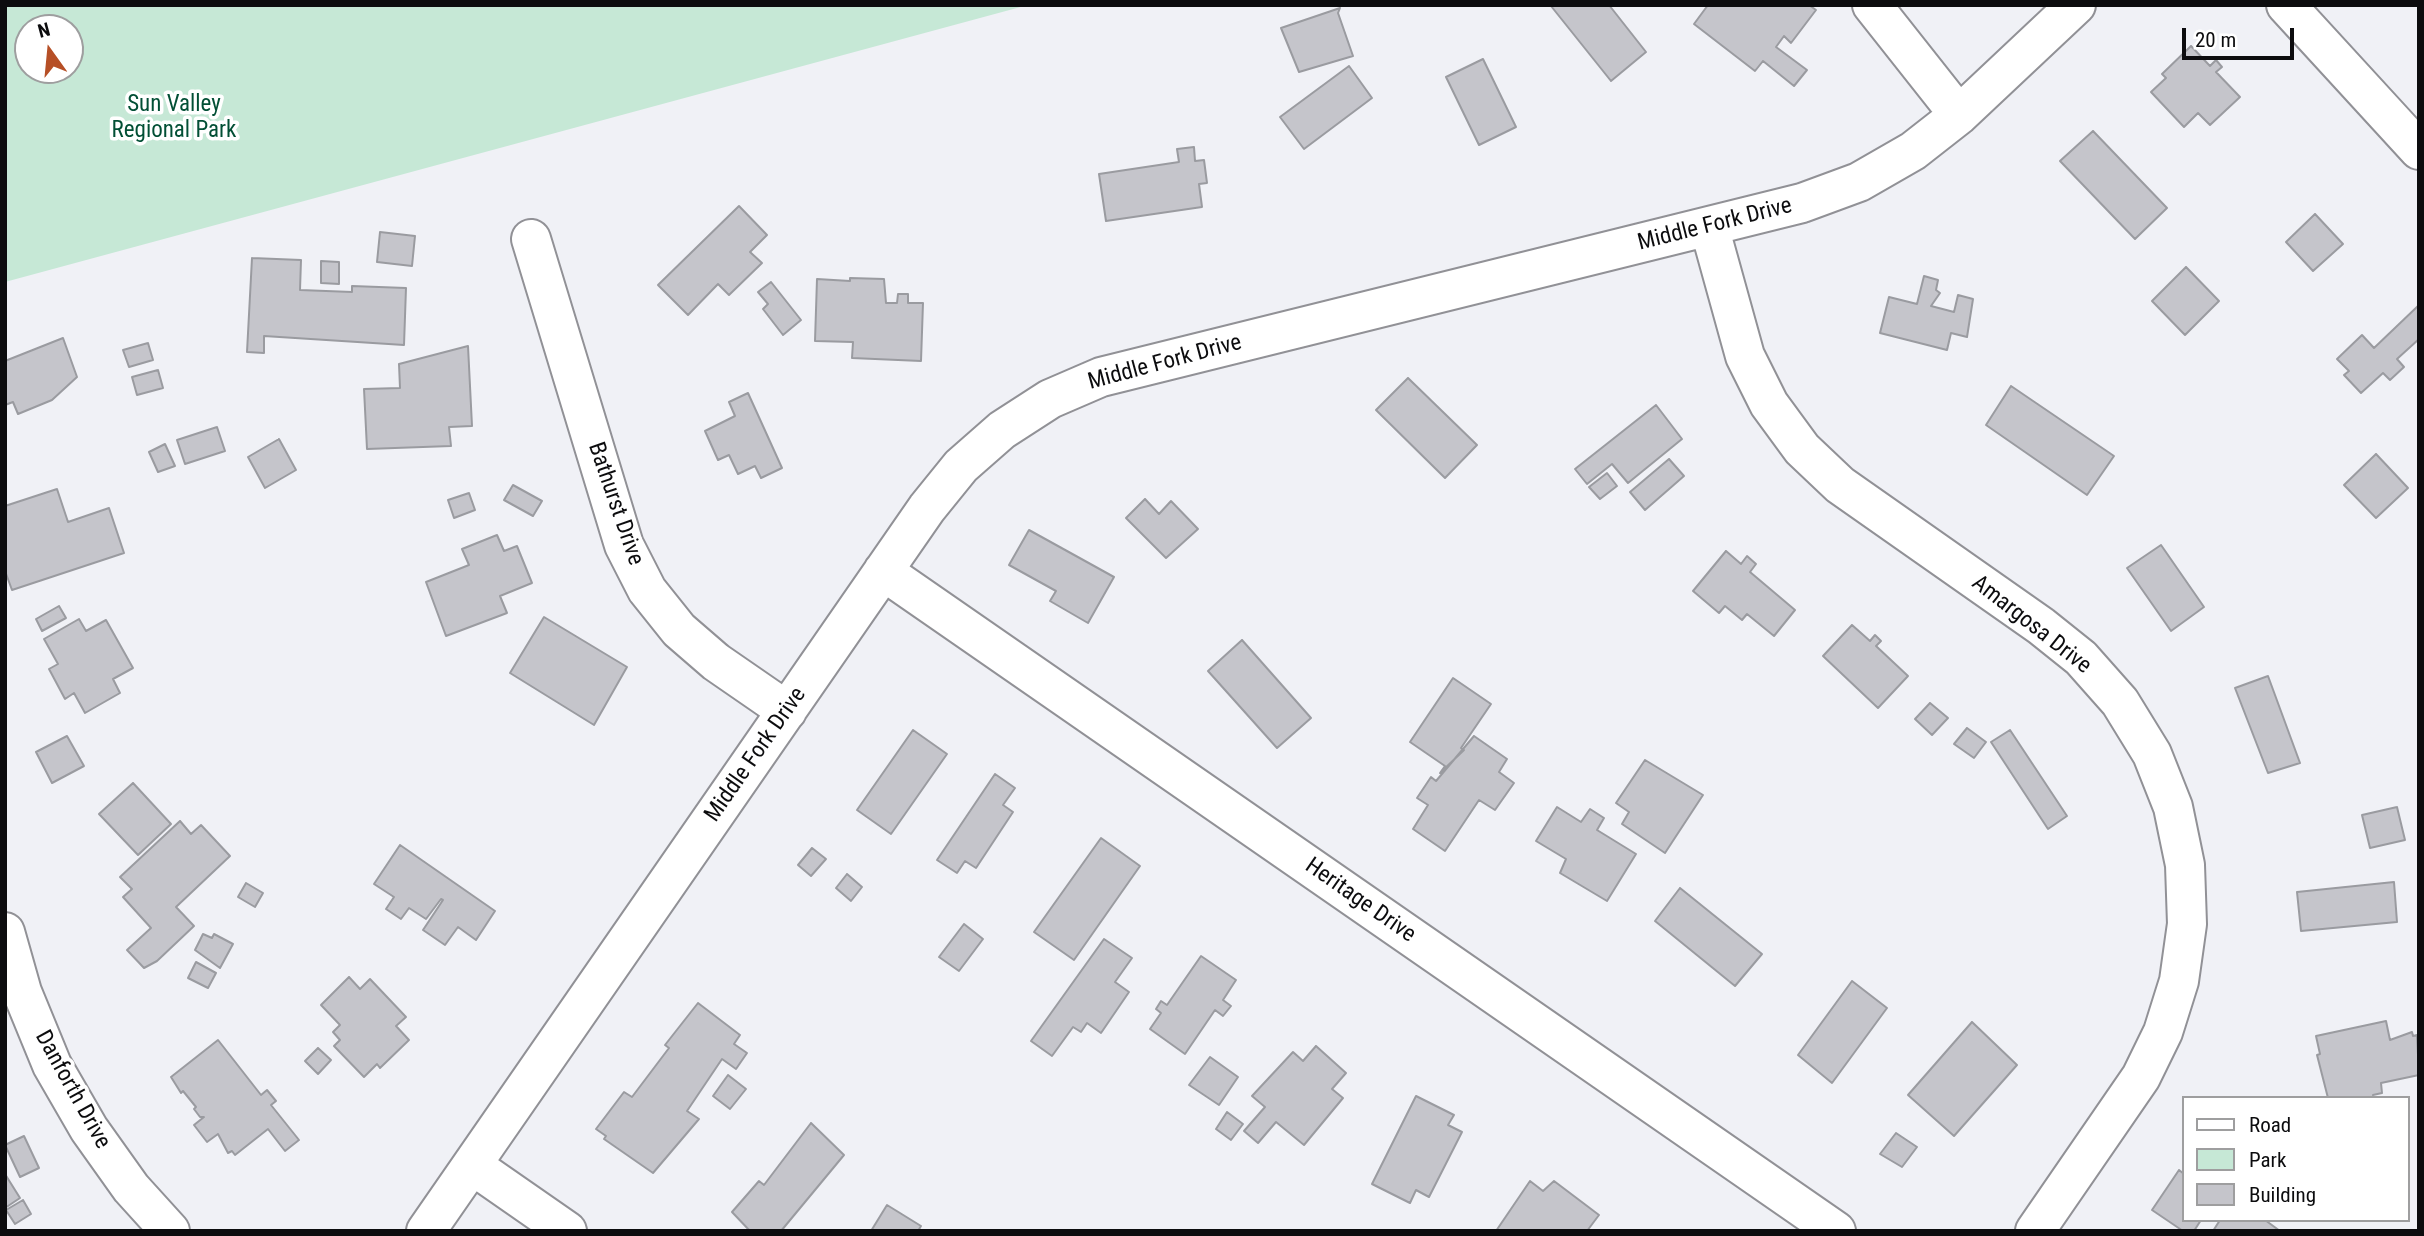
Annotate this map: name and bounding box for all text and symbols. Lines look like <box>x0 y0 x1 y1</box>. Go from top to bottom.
north arrow <box>14 14 84 84</box>
scale bar <box>2186 14 2298 58</box>
text: N <box>35 18 53 43</box>
text: 20 m <box>2195 28 2236 52</box>
park label: Sun Valley Regional Park <box>112 91 236 145</box>
street label: Middle Fork Drive <box>1635 193 1795 257</box>
street label: Middle Fork Drive <box>1085 329 1245 397</box>
street label: Bathurst Drive <box>581 439 649 569</box>
street label: Amargosa Drive <box>1966 570 2096 680</box>
street label: Middle Fork Drive <box>699 682 813 828</box>
street label: Heritage Drive <box>1299 853 1421 949</box>
street label: Danforth Drive <box>28 1026 116 1154</box>
legend <box>2182 1096 2410 1222</box>
text: Road <box>2249 1113 2291 1137</box>
text: Park <box>2249 1148 2286 1172</box>
text: Building <box>2249 1183 2316 1207</box>

